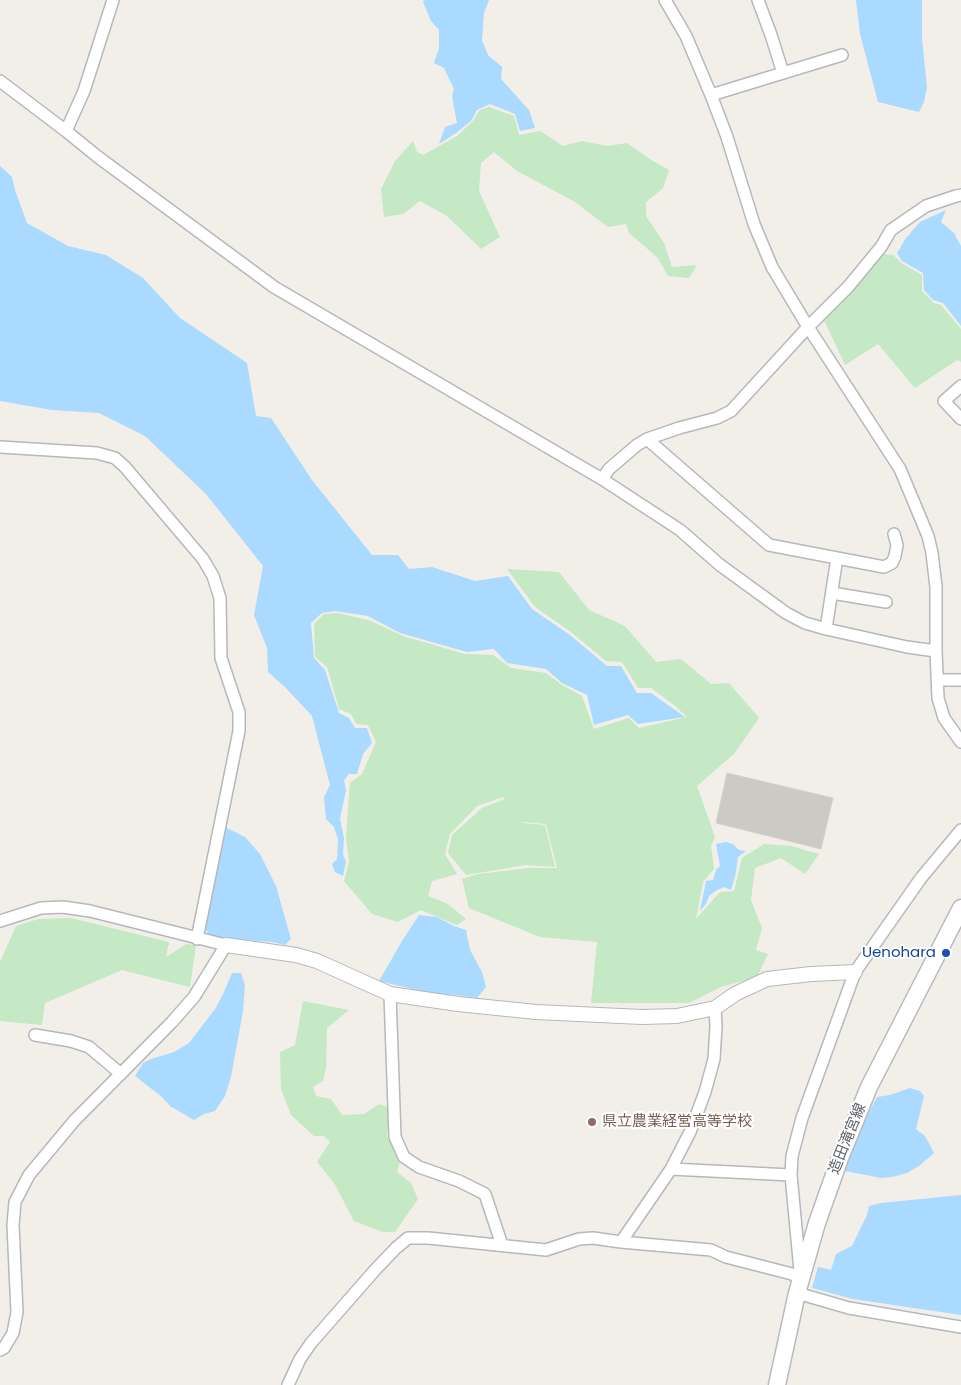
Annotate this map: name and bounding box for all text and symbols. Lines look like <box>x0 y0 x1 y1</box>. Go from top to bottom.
place label: Uenohara <box>862 944 936 962</box>
marker: Uenohara <box>940 947 952 959</box>
street label: 造田滝宮線 <box>826 1101 870 1177</box>
place label: 県立農業経営高等学校 <box>602 1113 752 1131</box>
marker: 県立農業経営高等学校 <box>586 1116 598 1128</box>

